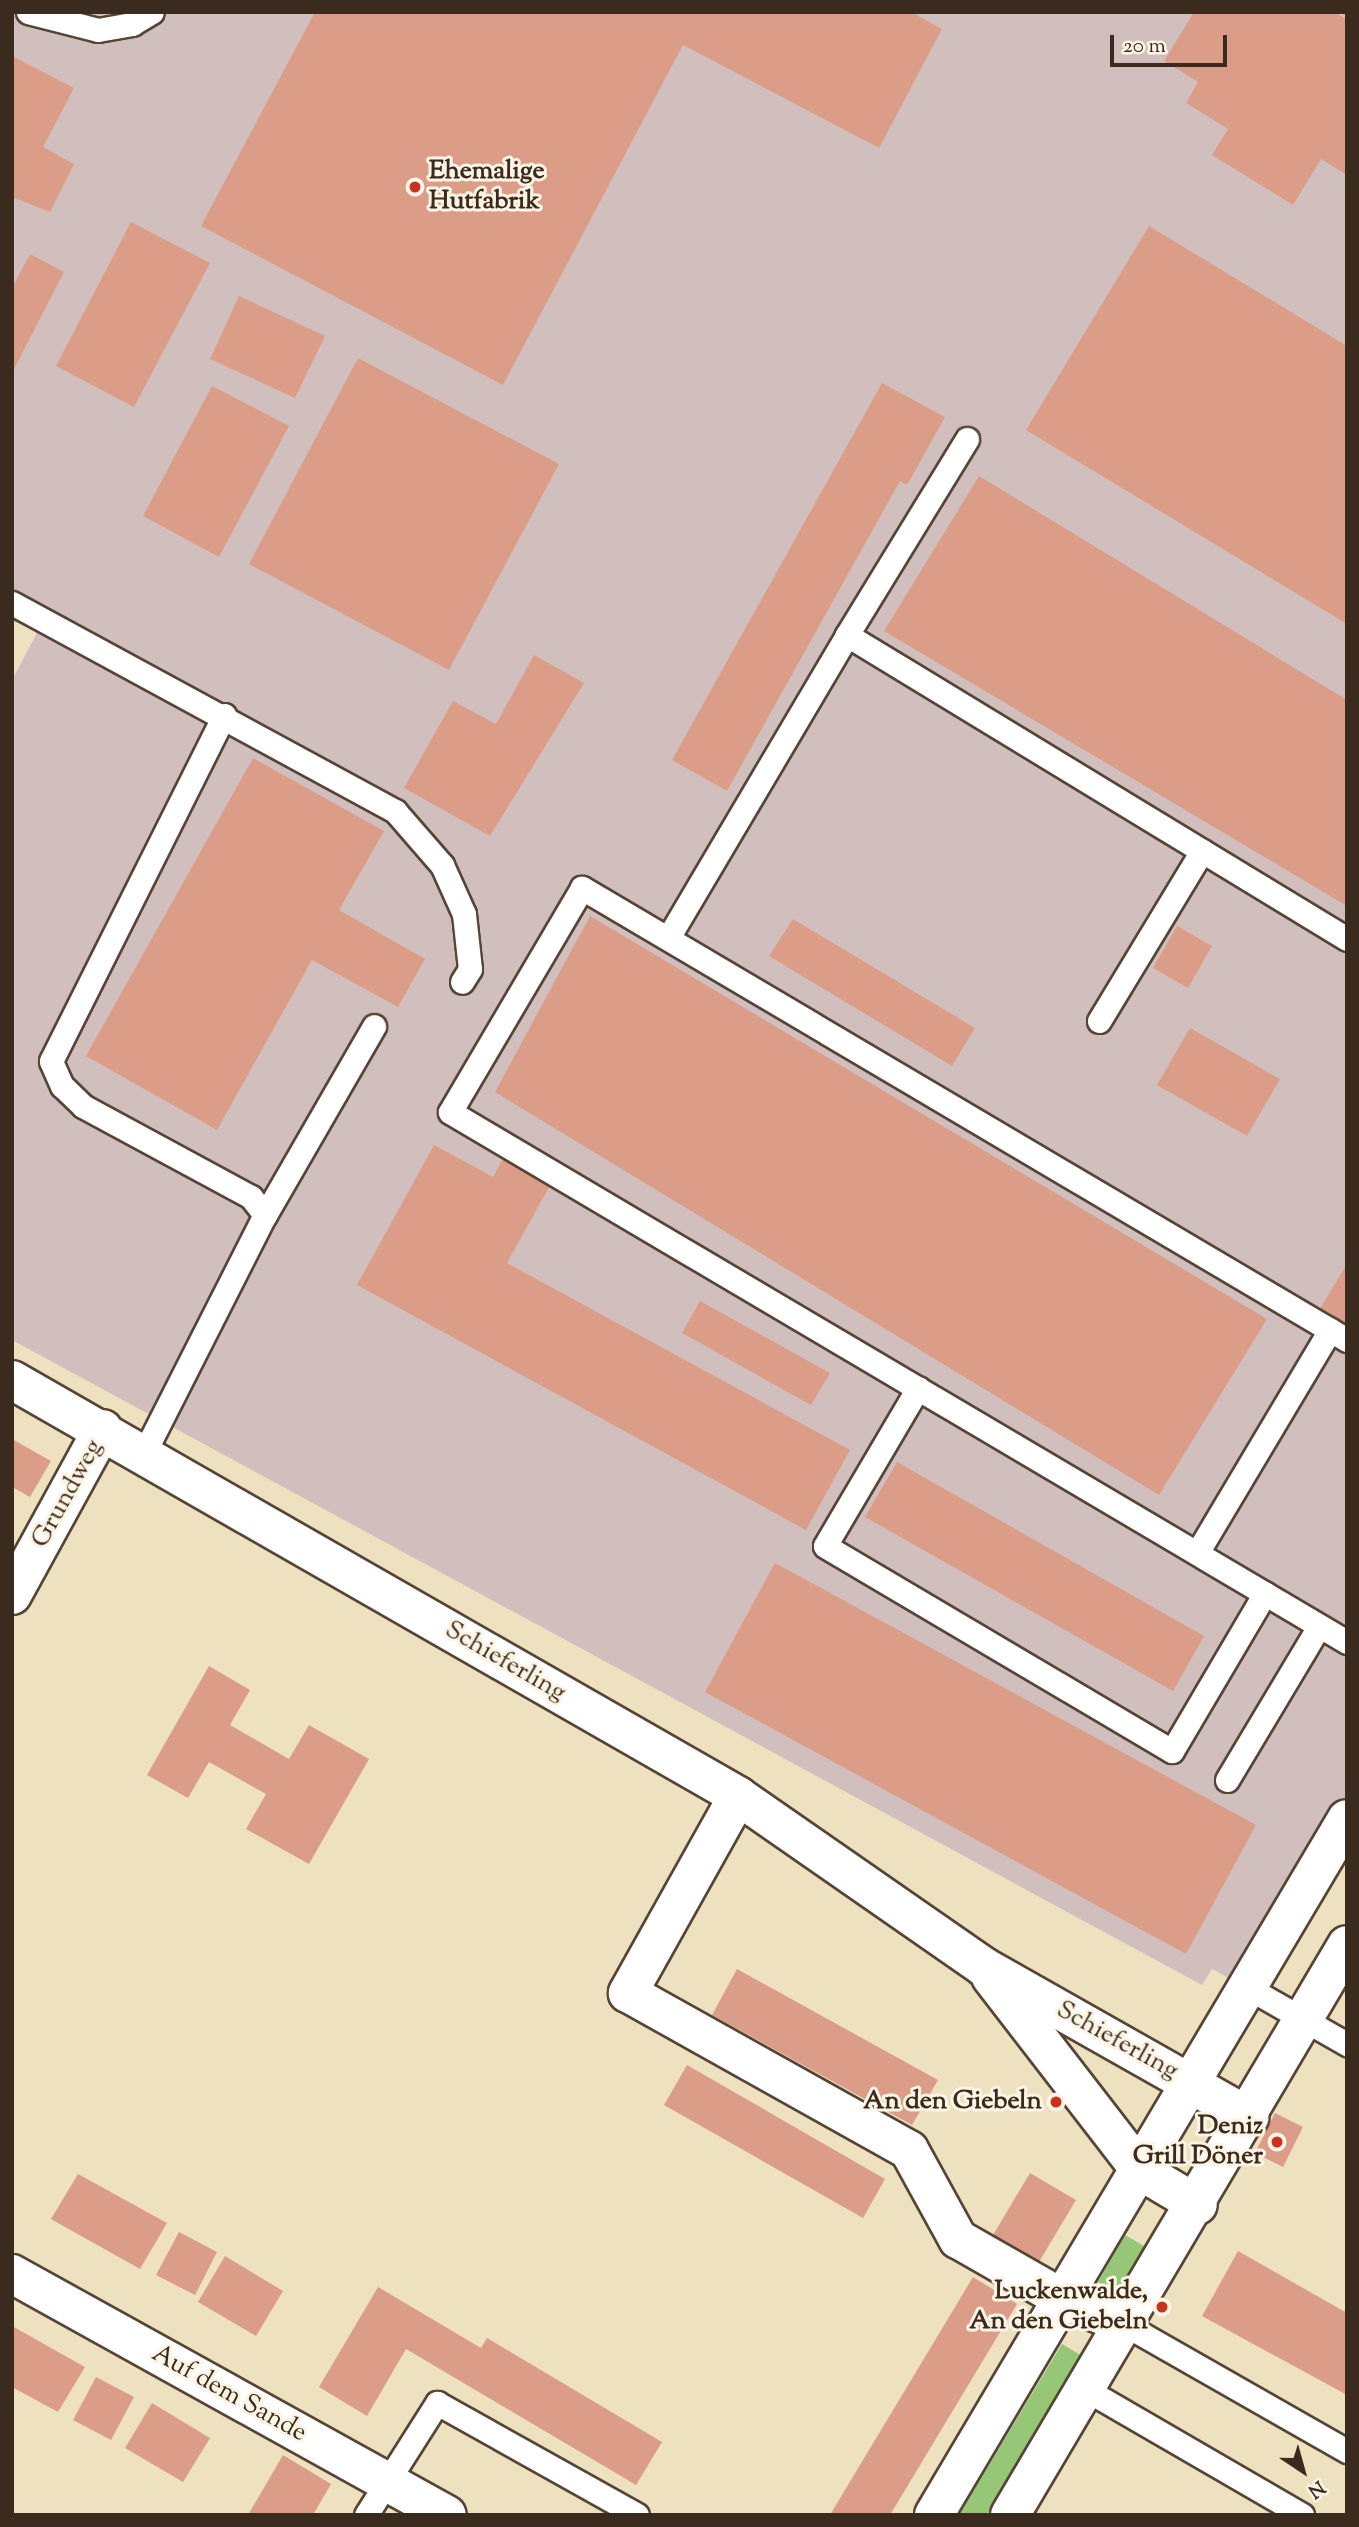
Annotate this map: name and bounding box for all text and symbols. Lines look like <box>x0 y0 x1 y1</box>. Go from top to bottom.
scale bar <box>1114 21 1231 65</box>
text: 20 m <box>1123 32 1166 62</box>
place label: Ehemalige Hutfabrik <box>429 156 544 218</box>
marker: Ehemalige Hutfabrik <box>407 179 423 195</box>
street label: Grundweg <box>26 1434 110 1554</box>
street label: Schieferling <box>439 1615 571 1709</box>
street label: Schieferling <box>1051 1995 1183 2087</box>
place label: An den Giebeln <box>863 2086 1042 2118</box>
marker: An den Giebeln <box>1048 2094 1064 2110</box>
place label: Deniz Grill Döner <box>1133 2111 1263 2172</box>
marker: Deniz Grill Döner <box>1269 2134 1285 2150</box>
place label: Luckenwalde, An den Giebeln <box>969 2276 1148 2338</box>
marker: Luckenwalde, An den Giebeln <box>1154 2299 1170 2315</box>
street label: Auf dem Sande <box>146 2339 312 2449</box>
north arrow <box>1268 2436 1338 2506</box>
text: N <box>1302 2473 1330 2504</box>

